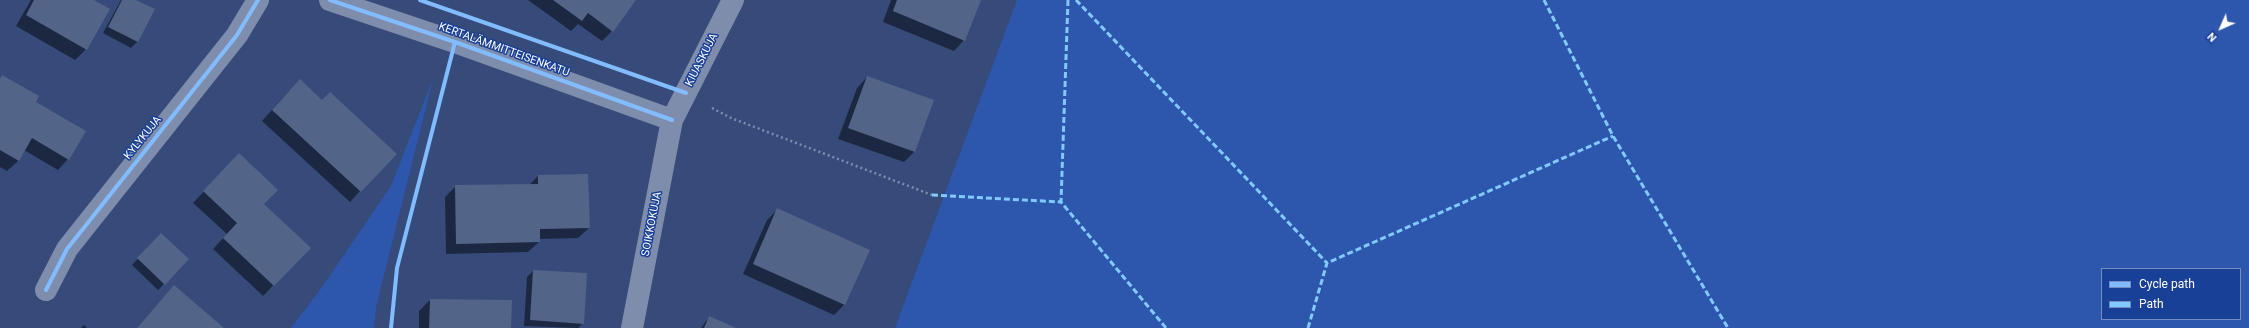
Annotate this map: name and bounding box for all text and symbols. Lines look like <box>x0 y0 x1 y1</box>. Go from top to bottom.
north arrow <box>2201 8 2241 48</box>
street label: KERTALÄMMITTEISENKATU <box>437 20 571 80</box>
text: N <box>2205 30 2220 44</box>
street label: KIUASKUJA <box>683 31 721 89</box>
street label: KYLYKUJA <box>122 114 164 162</box>
street label: SOIKKOKUJA <box>639 191 665 257</box>
legend <box>2101 268 2241 320</box>
text: Cycle path <box>2139 277 2195 291</box>
text: Path <box>2139 297 2164 311</box>

